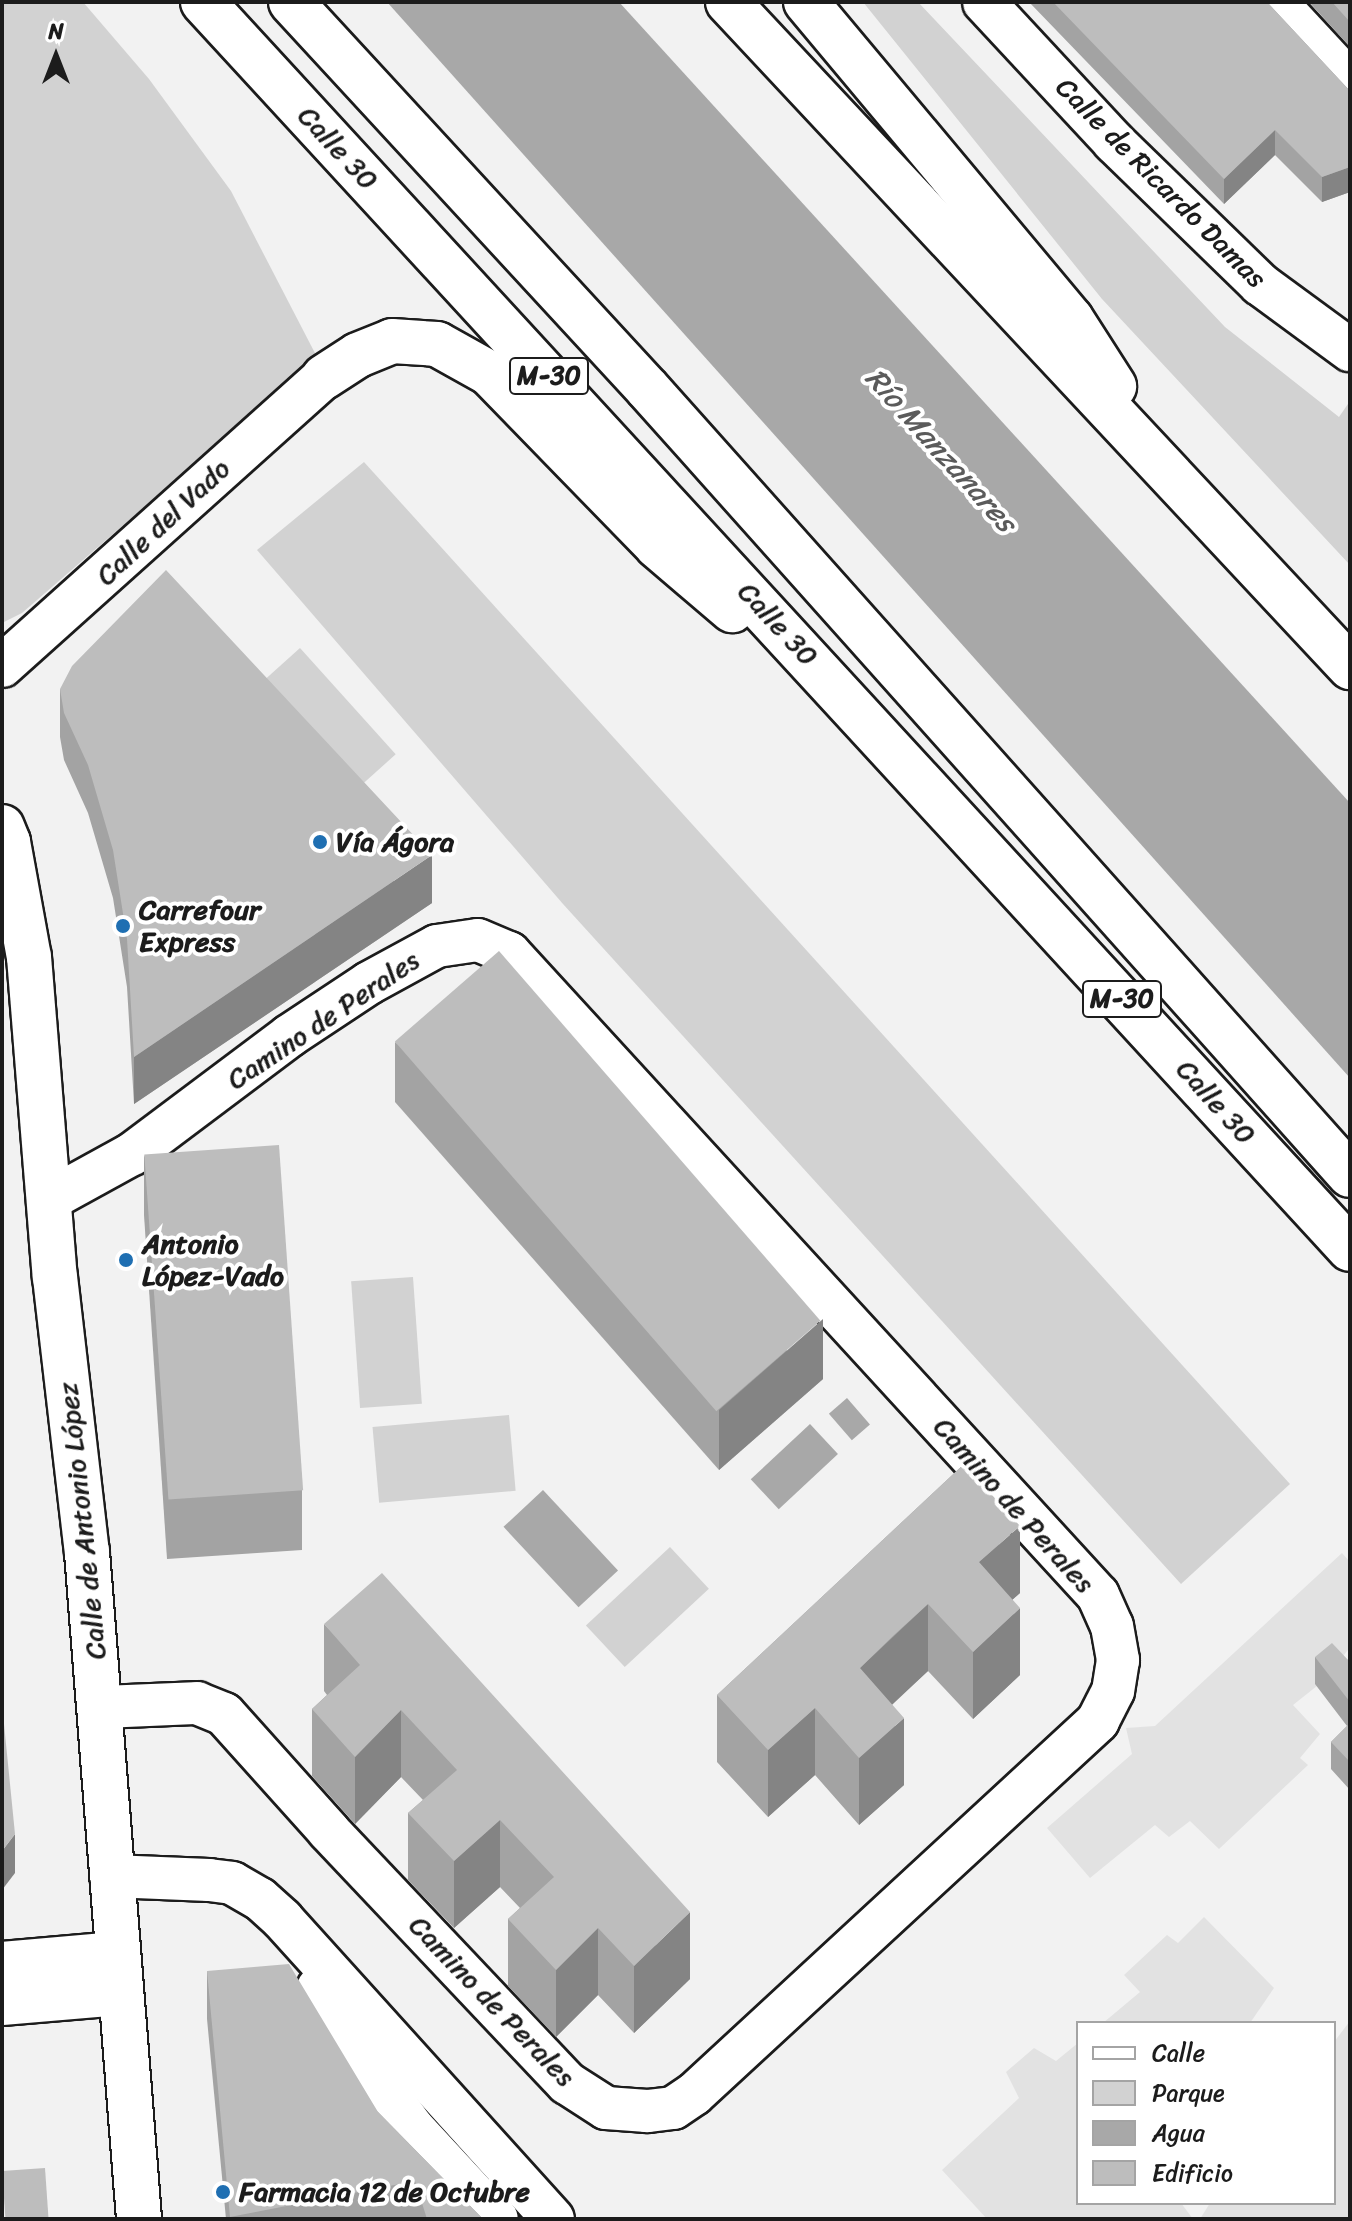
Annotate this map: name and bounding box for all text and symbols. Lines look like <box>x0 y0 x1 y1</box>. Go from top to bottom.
text: N <box>48 12 64 51</box>
north arrow <box>16 16 96 96</box>
street label: Calle de Ricardo Damas <box>1048 70 1274 296</box>
street label: Calle 30 <box>291 99 385 197</box>
road number: M-30 <box>509 354 589 398</box>
water label: Río Manzanares <box>858 361 1024 539</box>
street label: Calle del Vado <box>89 451 237 593</box>
street label: Calle 30 <box>731 575 825 673</box>
place label: Vía Ágora <box>336 825 454 859</box>
marker: Vía Ágora <box>311 833 329 851</box>
place label: Carrefour Express <box>139 893 260 959</box>
marker: Carrefour Express <box>114 917 132 935</box>
street label: Camino de Perales <box>221 944 425 1096</box>
road number: M-30 <box>1082 977 1162 1021</box>
street label: Calle 30 <box>1169 1053 1263 1151</box>
place label: Antonio López-Vado <box>142 1227 284 1293</box>
marker: Antonio López-Vado <box>117 1251 135 1269</box>
street label: Calle de Antonio López <box>51 1380 113 1662</box>
street label: Camino de Perales <box>927 1411 1101 1599</box>
street label: Camino de Perales <box>402 1909 582 2093</box>
legend <box>1076 2021 1336 2205</box>
text: Calle <box>1152 2032 1205 2074</box>
text: Parque <box>1152 2072 1225 2114</box>
text: Agua <box>1152 2112 1205 2154</box>
text: Edificio <box>1152 2152 1233 2194</box>
place label: Farmacia 12 de Octubre <box>239 2175 530 2209</box>
marker: Farmacia 12 de Octubre <box>214 2183 232 2201</box>

